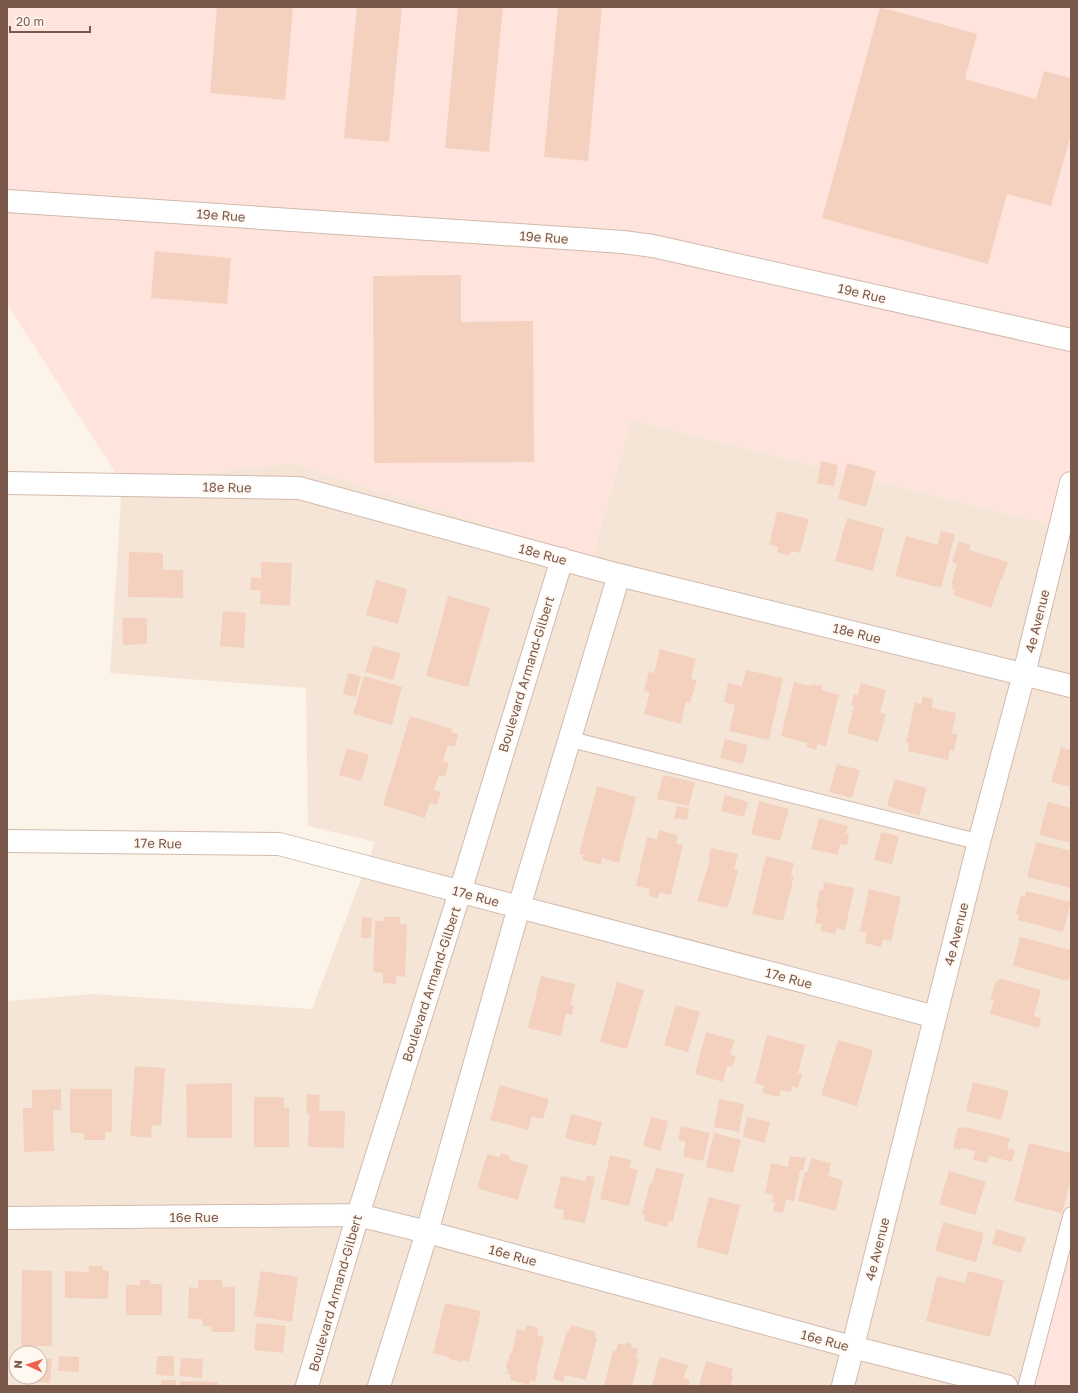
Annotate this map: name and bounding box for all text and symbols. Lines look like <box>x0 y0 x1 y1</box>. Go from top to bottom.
scale bar <box>10 8 90 34</box>
text: 20 m <box>16 14 44 29</box>
street label: 19e Rue <box>196 205 246 225</box>
street label: 19e Rue <box>519 227 569 247</box>
street label: 19e Rue <box>836 280 888 306</box>
street label: 18e Rue <box>202 479 252 495</box>
street label: 18e Rue <box>517 540 569 568</box>
street label: 4e Avenue <box>1021 588 1053 654</box>
street label: Boulevard Armand-Gilbert <box>495 594 557 754</box>
street label: 18e Rue <box>831 619 883 647</box>
street label: 17e Rue <box>134 835 182 851</box>
street label: 17e Rue <box>451 882 501 910</box>
street label: 4e Avenue <box>940 901 972 967</box>
street label: Boulevard Armand-Gilbert <box>398 904 464 1064</box>
street label: 17e Rue <box>764 964 814 992</box>
street label: 16e Rue <box>170 1209 218 1225</box>
street label: Boulevard Armand-Gilbert <box>305 1213 365 1373</box>
street label: 4e Avenue <box>861 1216 893 1282</box>
street label: 16e Rue <box>487 1241 539 1269</box>
street label: 16e Rue <box>799 1326 851 1354</box>
north arrow <box>8 1345 48 1385</box>
text: N <box>11 1360 24 1369</box>

